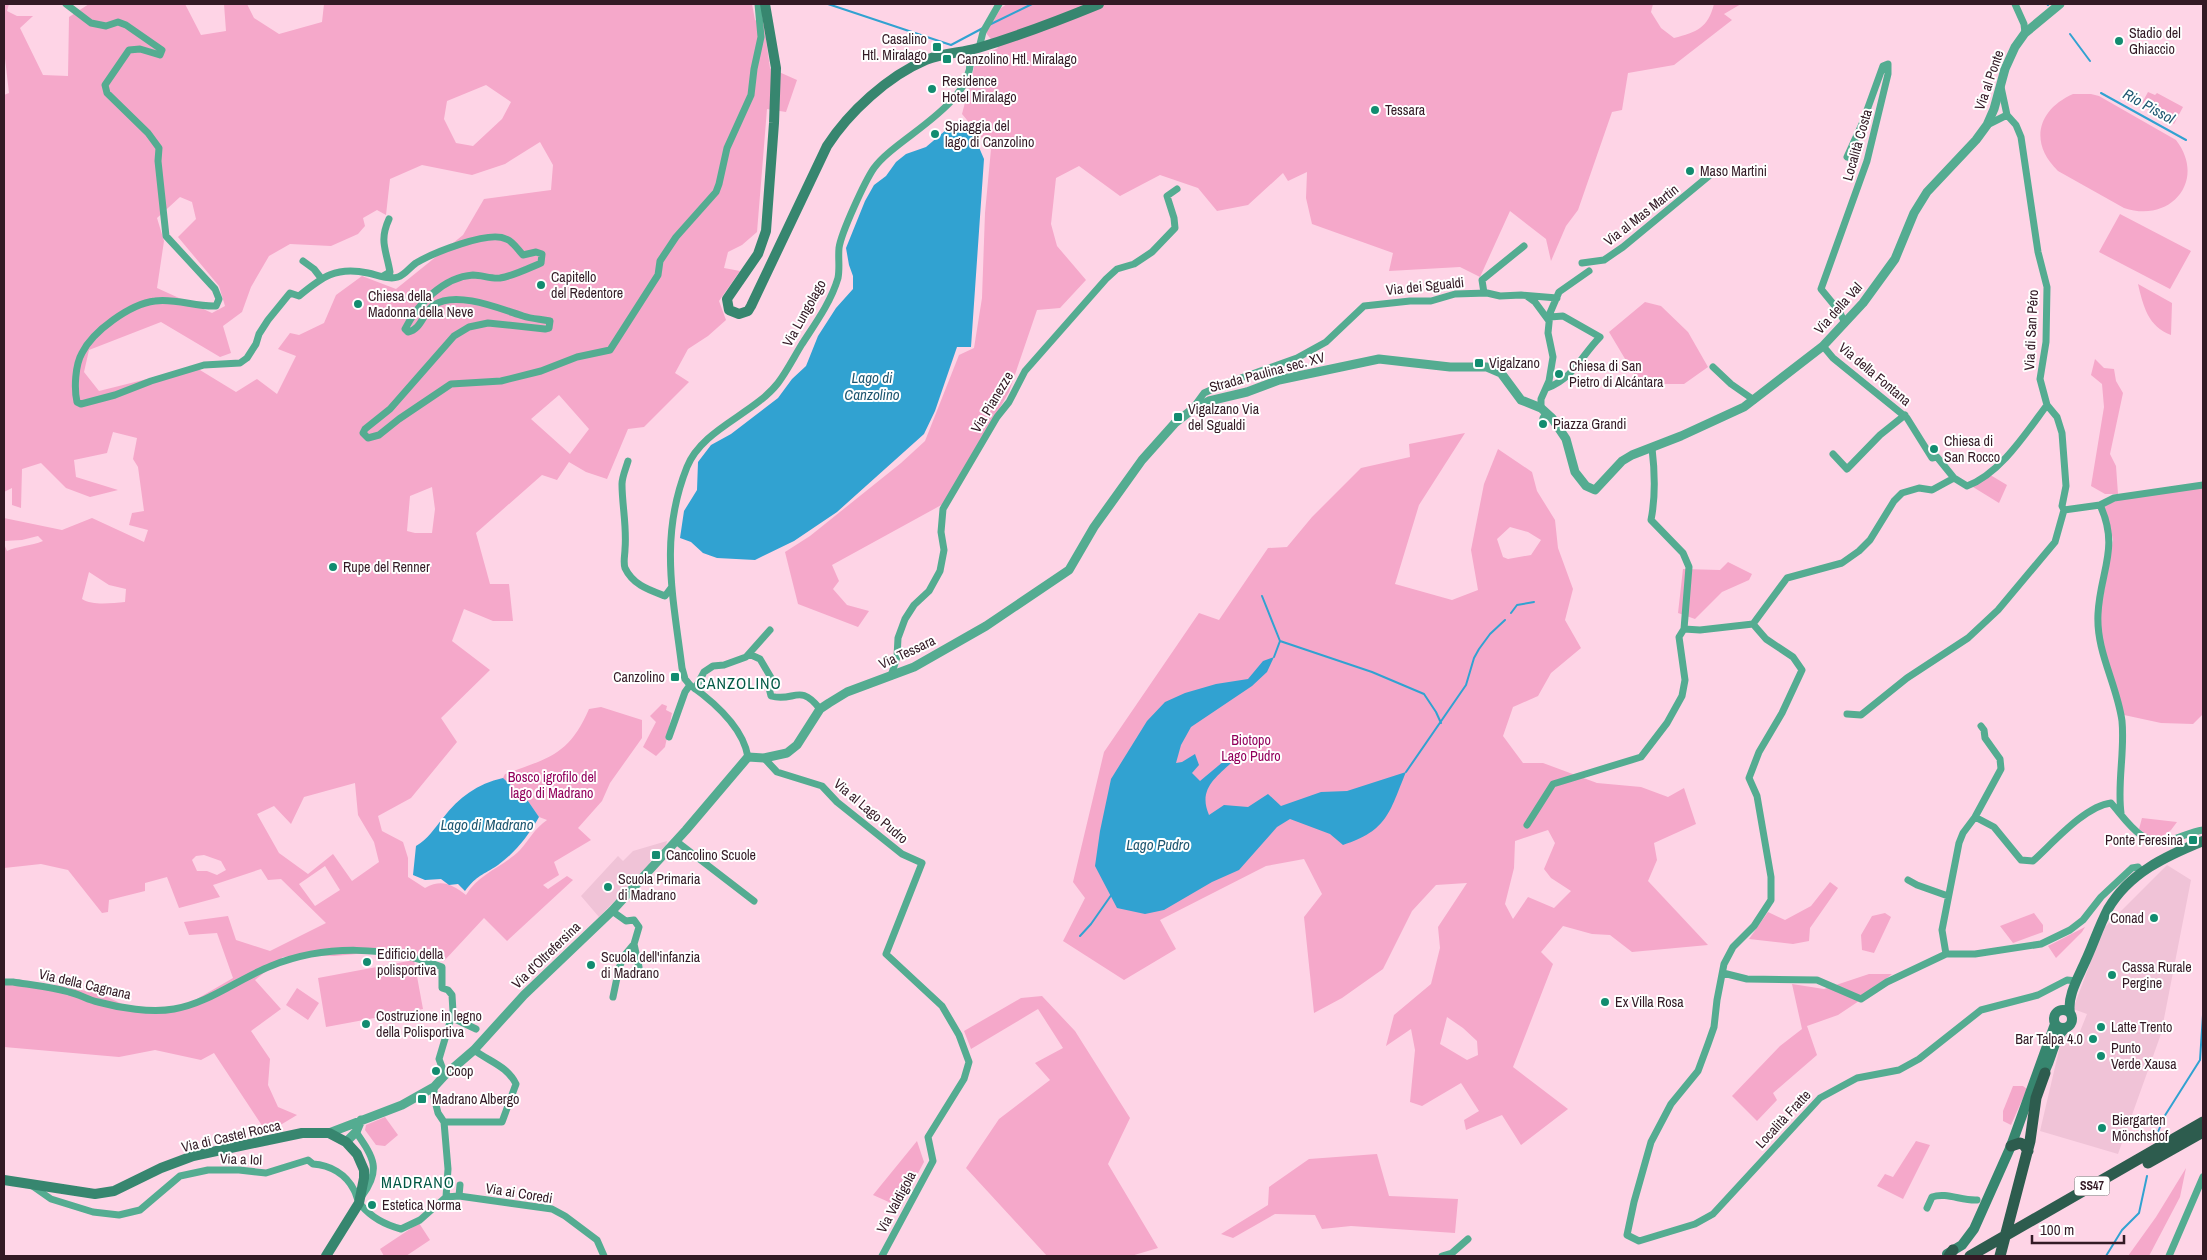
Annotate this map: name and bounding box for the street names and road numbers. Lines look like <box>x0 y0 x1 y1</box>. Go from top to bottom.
street label: Via al Ponte <box>1970 48 2008 112</box>
street label: Località Costa <box>1838 107 1876 183</box>
street label: Via al Mas Martin <box>1600 180 1682 250</box>
street label: Via dei Sgualdi <box>1385 273 1465 299</box>
street label: Via Lungolago <box>778 276 830 350</box>
street label: Via della Val <box>1810 278 1866 338</box>
street label: Via di San Péro <box>2020 289 2042 371</box>
street label: Via della Fontana <box>1835 338 1915 410</box>
street label: Strada Paulina sec. XV <box>1207 348 1327 396</box>
street label: Via Pianezze <box>967 368 1017 436</box>
street label: Via Tessara <box>876 631 939 673</box>
street label: Via al Lago Pudro <box>830 775 912 847</box>
street label: Via d'Oltrefersina <box>508 917 585 992</box>
street label: Via della Cagnana <box>37 965 134 1004</box>
street label: Località Fratte <box>1751 1086 1815 1152</box>
street label: Via di Castel Rocca <box>180 1116 283 1156</box>
street label: Via a Iol <box>220 1149 262 1169</box>
street label: Via Valdigola <box>872 1168 920 1236</box>
road number: SS47 <box>2074 1176 2110 1196</box>
street label: Via ai Coredi <box>484 1179 554 1207</box>

